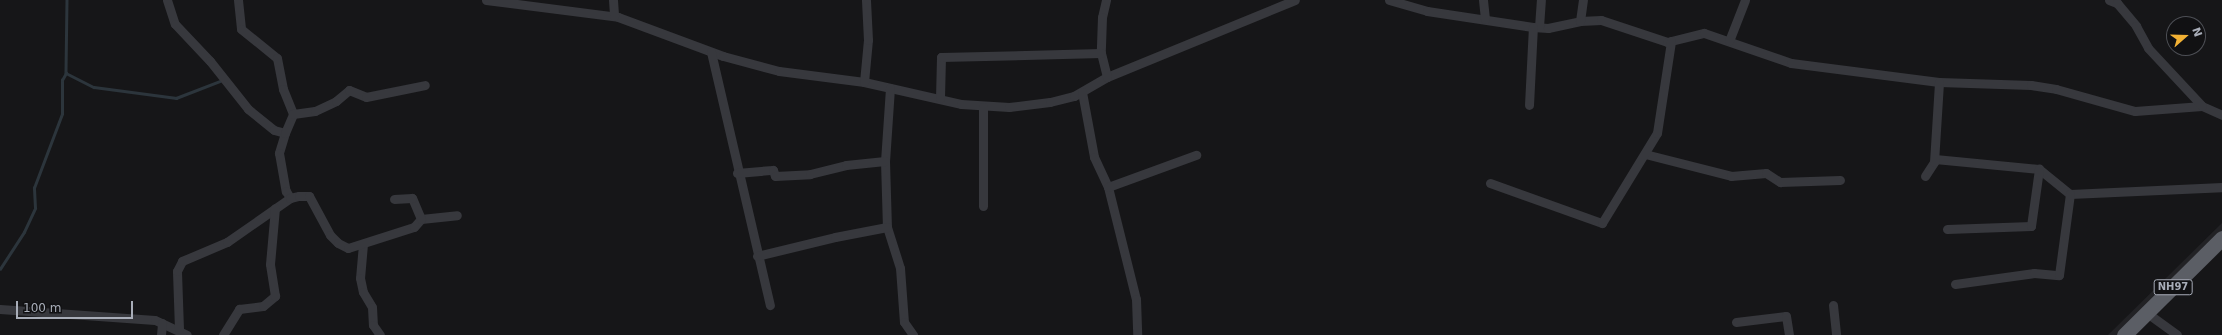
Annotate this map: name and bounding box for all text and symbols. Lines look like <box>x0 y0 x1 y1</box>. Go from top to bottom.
north arrow <box>2166 16 2206 56</box>
text: N <box>2189 26 2204 39</box>
road number: NH97 <box>2153 279 2193 295</box>
scale bar <box>18 293 135 319</box>
text: 100 m <box>23 301 61 315</box>

